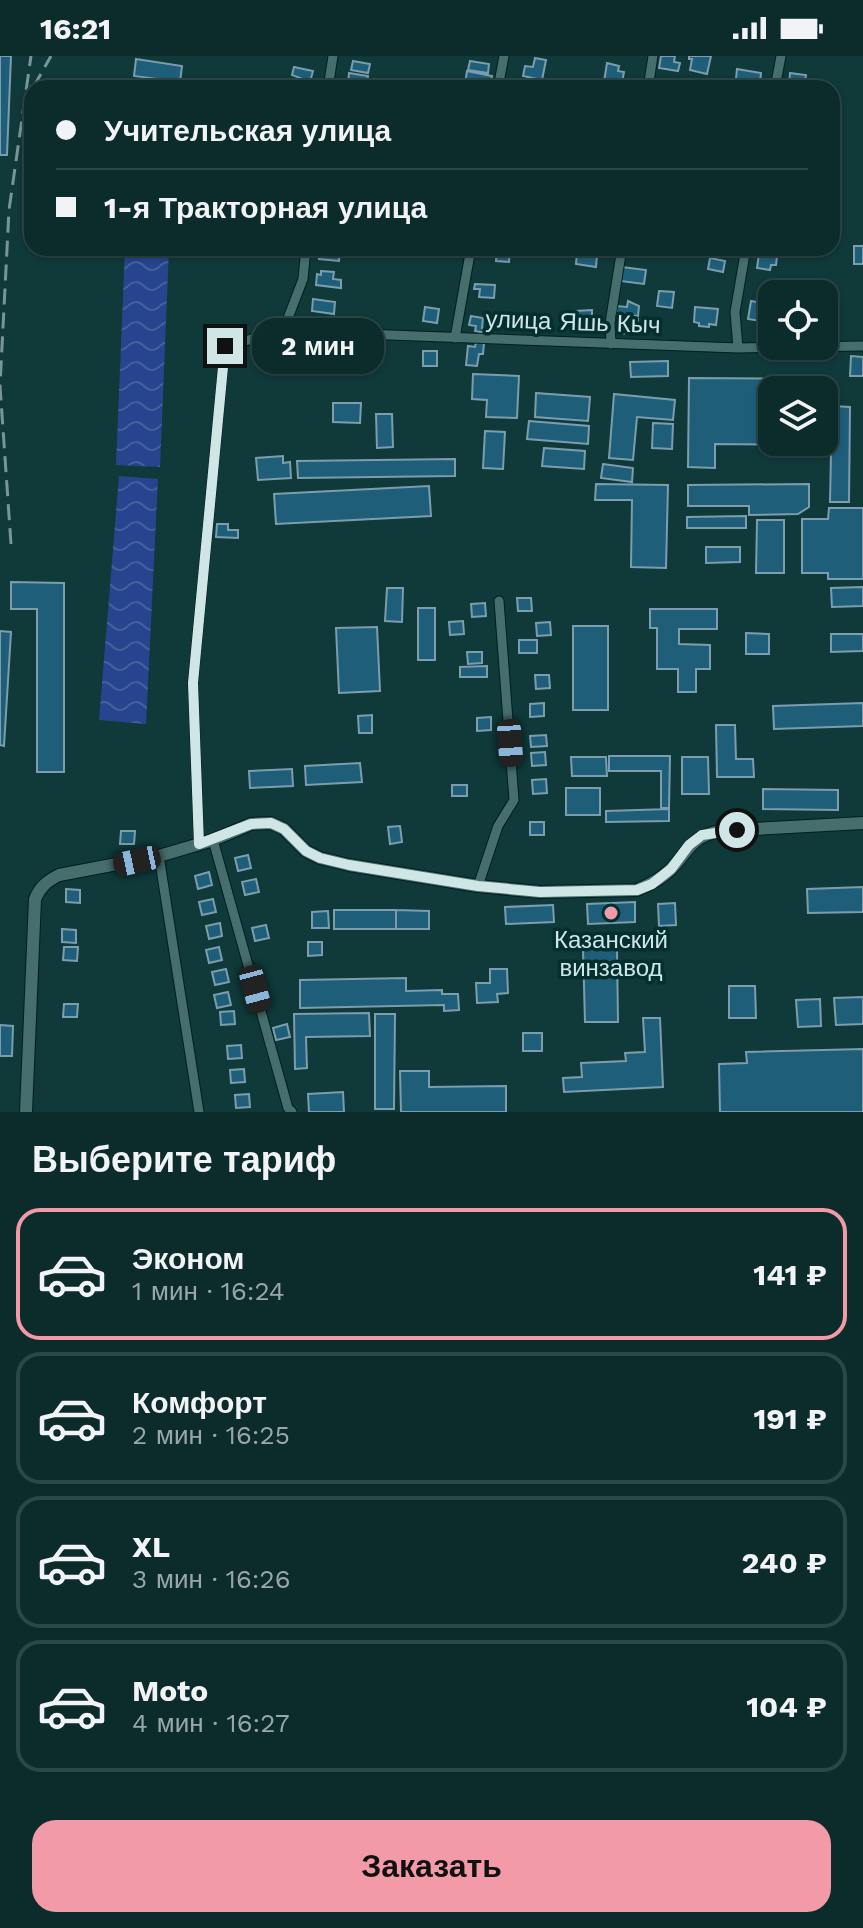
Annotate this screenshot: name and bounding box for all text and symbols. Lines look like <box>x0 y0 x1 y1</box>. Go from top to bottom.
text: 16:21 <box>40 11 111 46</box>
text: Учительская улица <box>104 113 391 148</box>
text: 1-я Тракторная улица <box>104 190 427 225</box>
map controls <box>758 280 838 456</box>
button: locate <box>758 280 838 360</box>
street label: улица Яшь Кыч <box>485 305 661 339</box>
callout: 2 мин <box>253 318 385 374</box>
route end <box>207 328 243 364</box>
text: 2 мин <box>281 331 355 361</box>
button: layers <box>758 376 838 456</box>
car <box>496 718 524 768</box>
route start <box>719 812 755 848</box>
car <box>111 844 163 878</box>
marker: Казанский винзавод <box>602 904 620 922</box>
place label: Казанский винзавод <box>554 926 668 982</box>
car <box>237 963 273 1015</box>
text: Выберите тариф <box>32 1139 336 1181</box>
icon: car <box>36 1238 108 1310</box>
text: Эконом <box>132 1241 245 1276</box>
text: 141 ₽ <box>753 1257 827 1292</box>
text: 1 мин · 16:24 <box>132 1276 285 1306</box>
icon: car <box>36 1382 108 1454</box>
text: Комфорт <box>132 1385 267 1420</box>
text: 191 ₽ <box>753 1401 827 1436</box>
text: 2 мин · 16:25 <box>132 1420 290 1450</box>
icon: car <box>36 1526 108 1598</box>
text: XL <box>132 1529 170 1564</box>
text: 240 ₽ <box>742 1545 827 1580</box>
text: 3 мин · 16:26 <box>132 1564 290 1594</box>
icon: car <box>36 1670 108 1742</box>
text: Moto <box>132 1673 208 1708</box>
text: 104 ₽ <box>746 1689 827 1724</box>
text: 4 мин · 16:27 <box>132 1708 289 1738</box>
button: Заказать <box>32 1820 831 1912</box>

